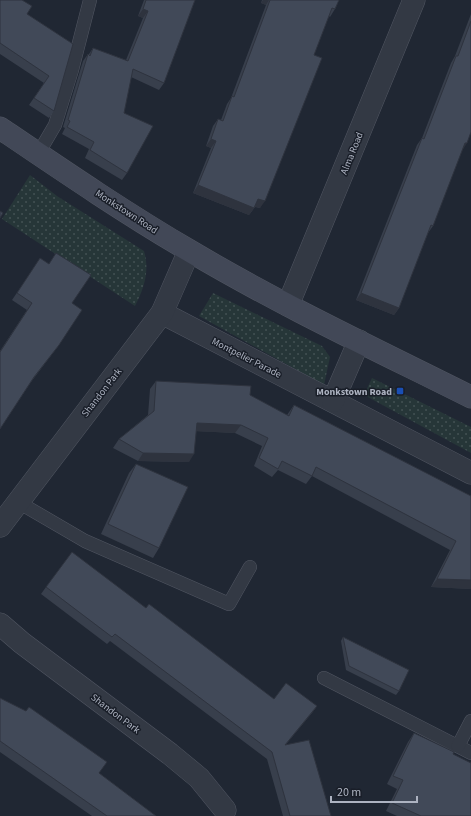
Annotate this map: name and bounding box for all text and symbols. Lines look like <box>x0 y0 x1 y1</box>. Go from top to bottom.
street label: Alma Road <box>337 130 367 177</box>
street label: Monkstown Road <box>93 186 160 237</box>
street label: Montpelier Parade <box>209 334 284 382</box>
street label: Shandon Park <box>78 365 125 420</box>
place label: Monkstown Road <box>316 385 392 399</box>
marker: Monkstown Road <box>395 386 405 396</box>
street label: Shandon Park <box>88 691 143 737</box>
scale bar <box>331 778 417 804</box>
text: 20 m <box>337 784 361 801</box>

